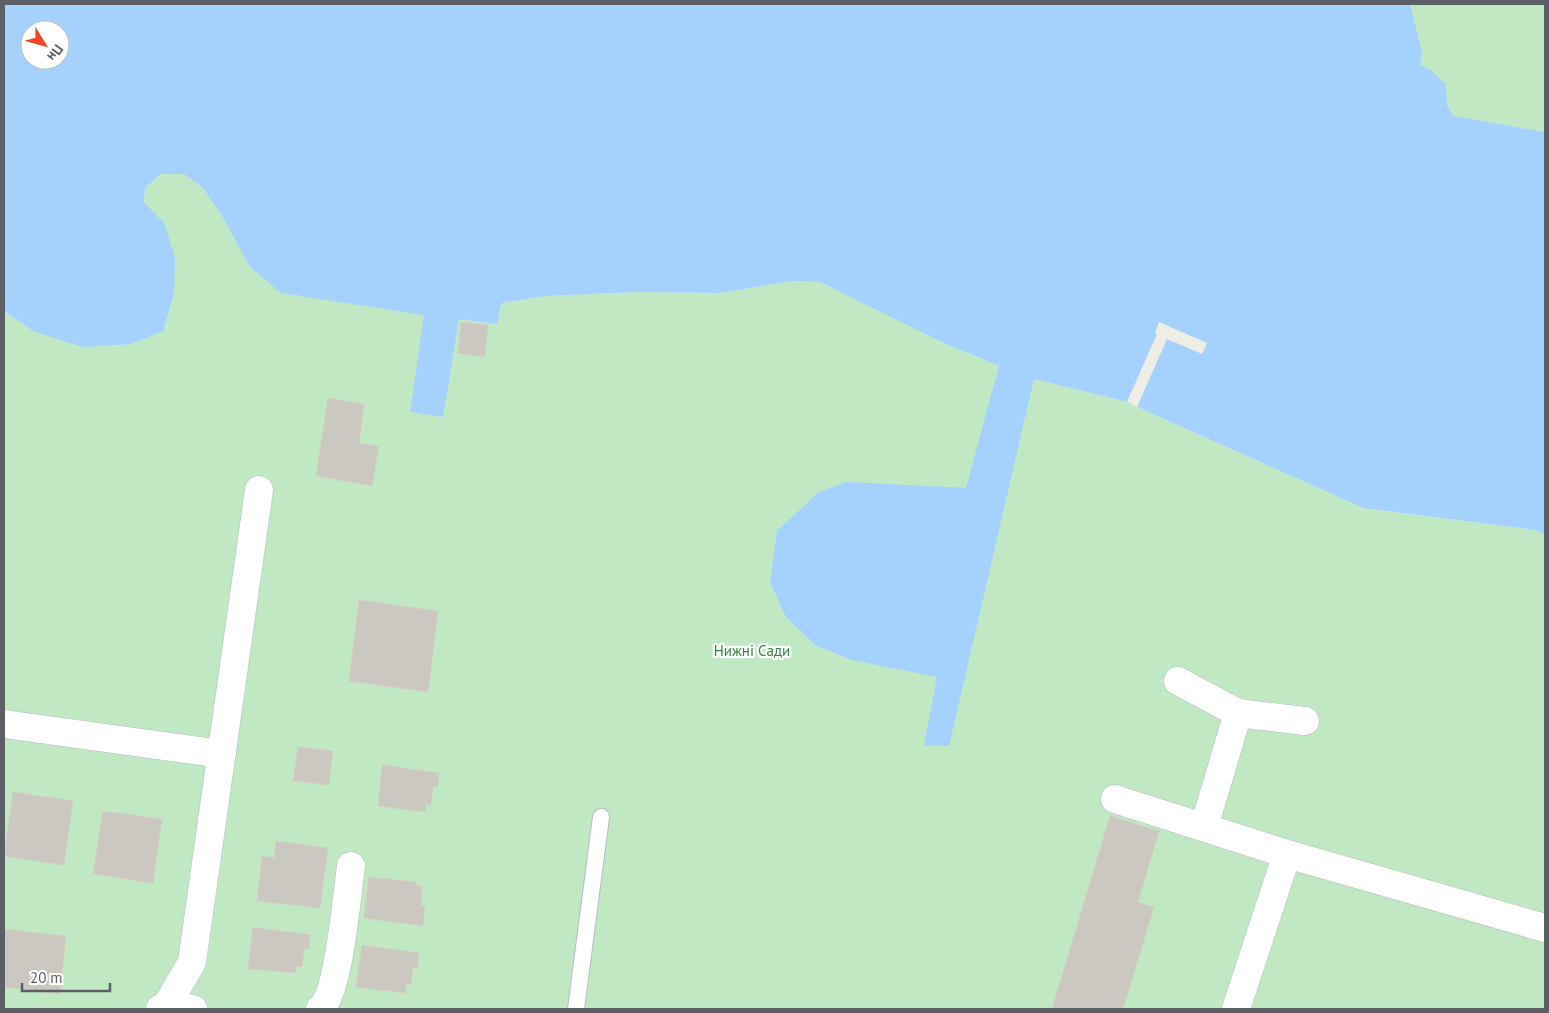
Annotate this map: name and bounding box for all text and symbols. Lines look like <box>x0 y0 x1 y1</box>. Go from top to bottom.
north arrow <box>20 20 70 70</box>
text: Пн <box>43 41 68 65</box>
park label: Нижні Сади <box>714 641 790 660</box>
scale bar <box>22 960 110 992</box>
text: 20 m <box>30 968 63 987</box>

